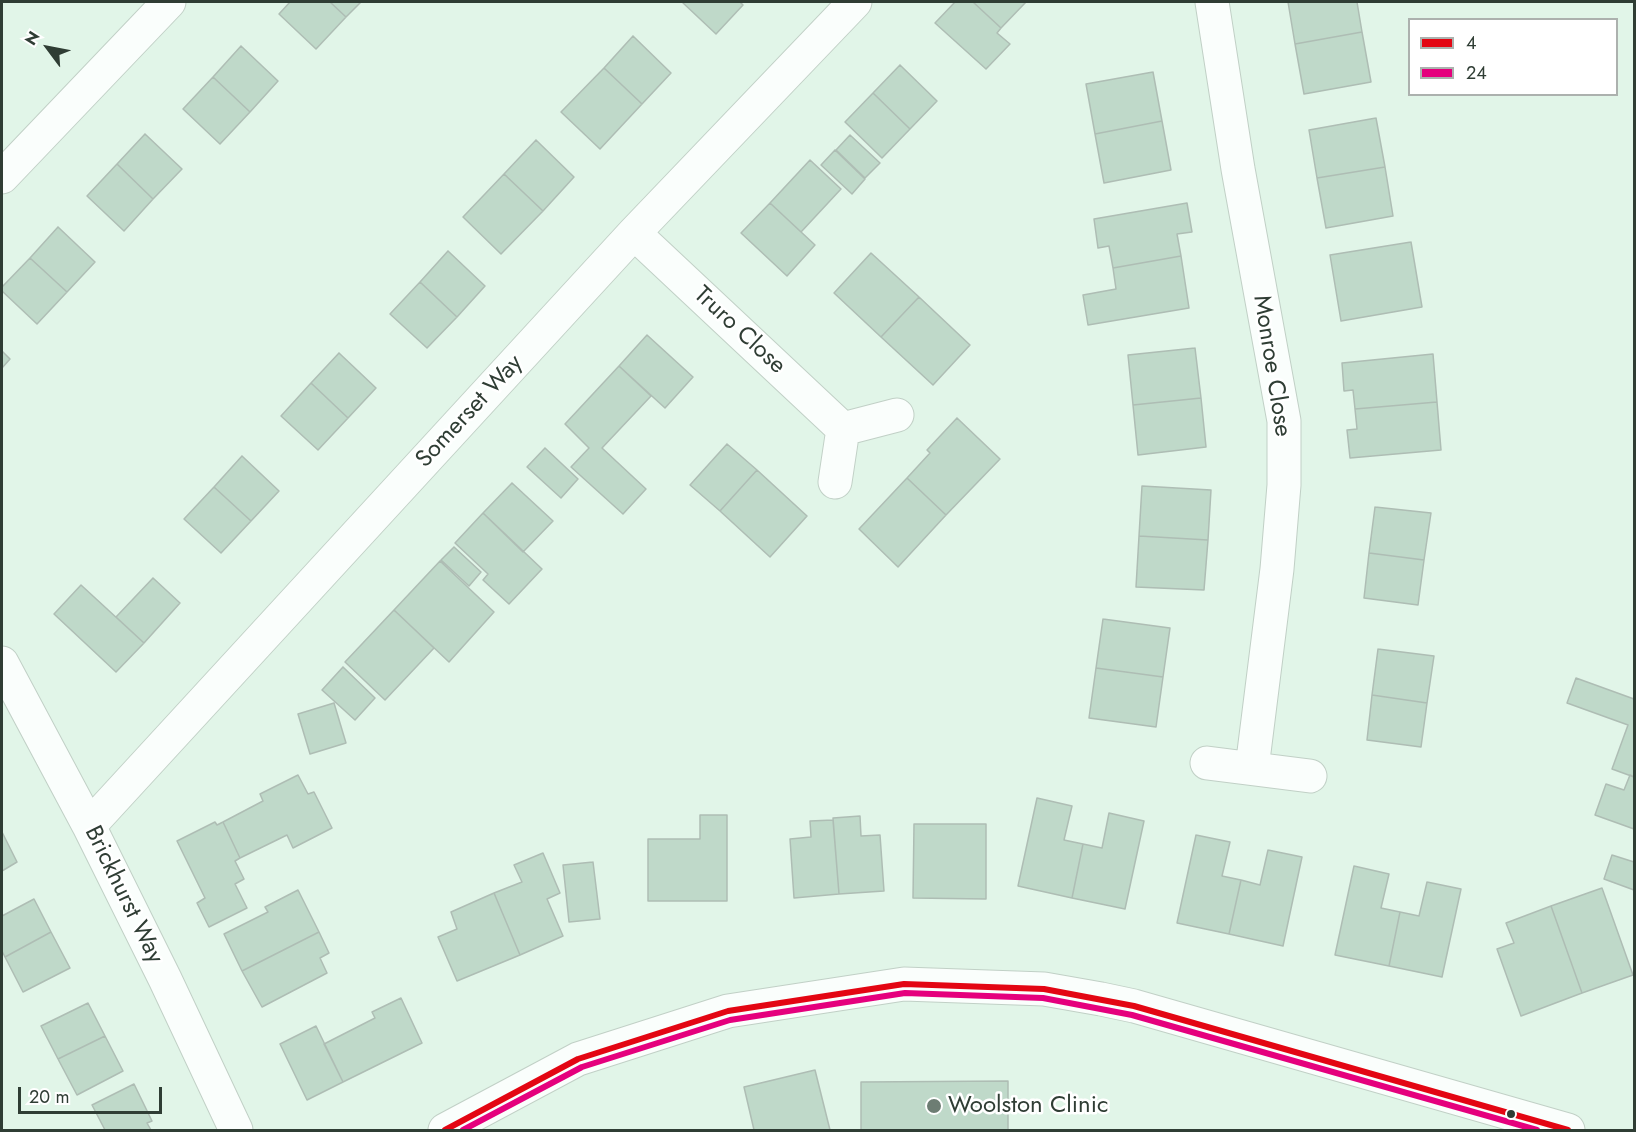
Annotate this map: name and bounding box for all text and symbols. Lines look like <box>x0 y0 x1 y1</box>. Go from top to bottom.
north arrow <box>18 18 78 78</box>
legend <box>1408 18 1618 96</box>
text: N <box>19 27 45 50</box>
text: 4 <box>1466 30 1477 56</box>
text: 24 <box>1466 60 1487 86</box>
street label: Truro Close <box>687 281 791 381</box>
street label: Monroe Close <box>1246 293 1296 439</box>
street label: Somerset Way <box>410 350 530 474</box>
street label: Brickhurst Way <box>77 822 169 968</box>
scale bar <box>21 1075 165 1113</box>
text: 20 m <box>29 1084 69 1110</box>
place label: Woolston Clinic <box>948 1092 1108 1120</box>
marker: Woolston Clinic <box>925 1097 943 1115</box>
unlabelled marker <box>1505 1108 1517 1120</box>

